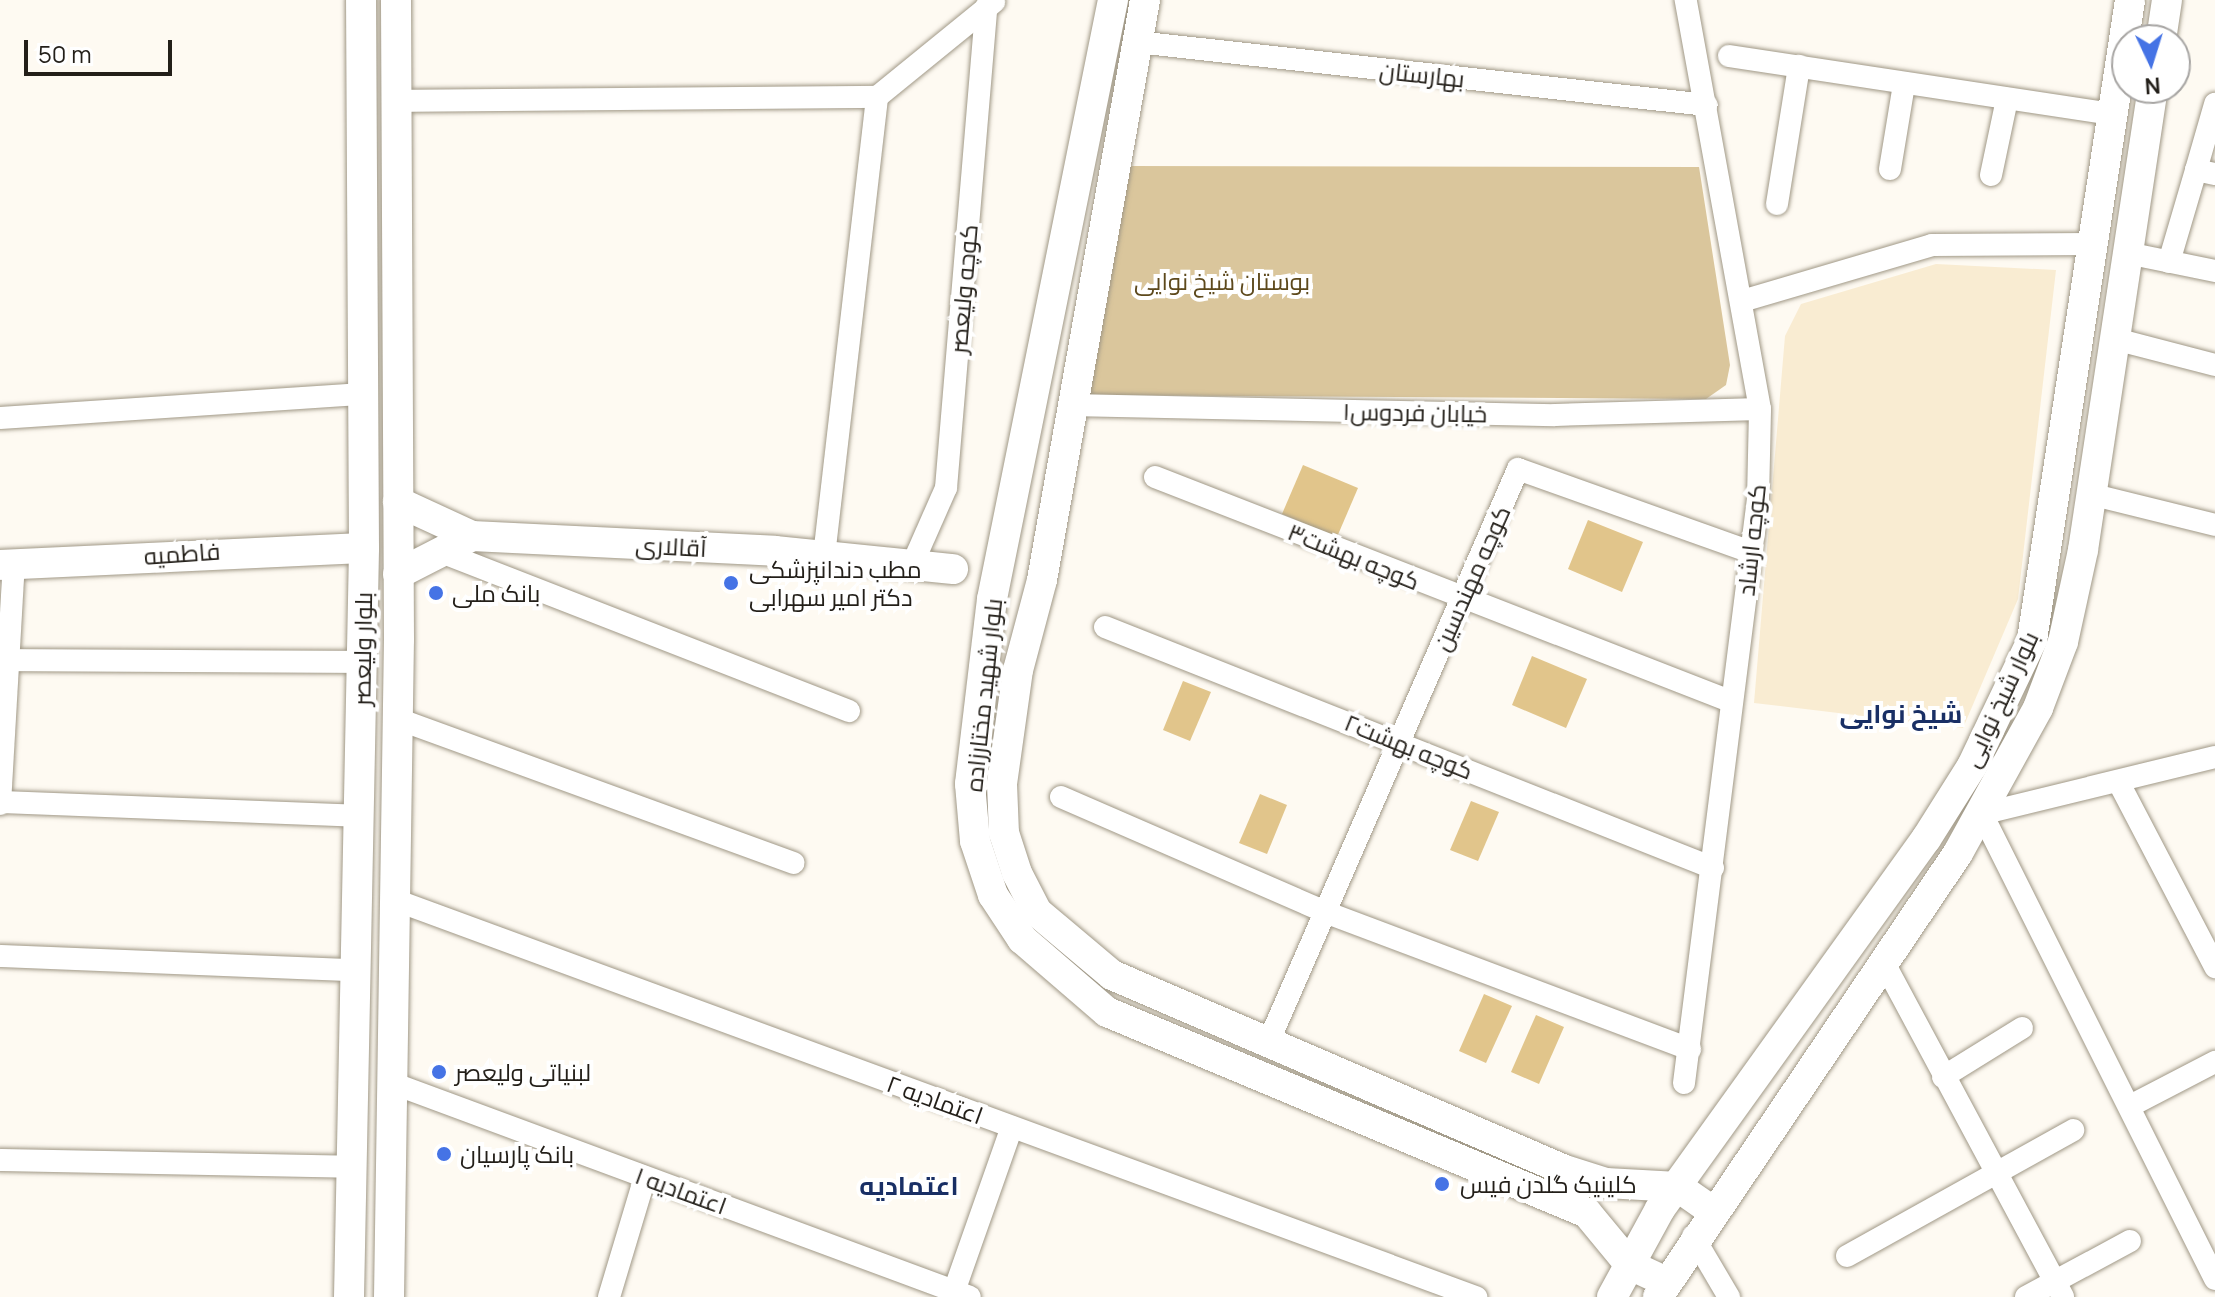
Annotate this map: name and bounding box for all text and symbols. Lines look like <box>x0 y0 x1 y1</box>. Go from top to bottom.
scale bar <box>28 24 176 74</box>
north arrow <box>2111 24 2191 104</box>
text: 50 m <box>38 37 92 70</box>
street label: بهارستان <box>1378 55 1466 93</box>
text: N <box>2144 70 2161 101</box>
street label: کوچه ولیعصر <box>943 223 983 355</box>
park label: بوستان شیخ نوایی <box>1134 267 1310 295</box>
street label: خیابان فردوس۱ <box>1342 396 1488 428</box>
street label: کوچه ارشاد <box>1731 483 1771 597</box>
street label: کوچه مهندسین <box>1426 501 1516 655</box>
street label: کوچه بهشت۳ <box>1284 517 1424 595</box>
street label: آقالاری <box>635 530 707 562</box>
street label: فاطمیه <box>143 536 221 570</box>
place label: مطب دندانپزشکی دکتر امیر سهرابی <box>749 555 922 611</box>
marker: مطب دندانپزشکی دکتر امیر سهرابی <box>720 572 742 594</box>
place label: بانک ملی <box>452 579 540 607</box>
marker: بانک ملی <box>427 584 445 602</box>
street label: بلوار ولیعصر <box>347 592 377 706</box>
street label: بلوار شهید مختارزاده <box>959 597 1007 793</box>
street label: بلوار شیخ نوایی <box>1956 627 2044 771</box>
district label: شیخ نوایی <box>1840 698 1962 730</box>
street label: کوچه بهشت۲ <box>1341 707 1477 785</box>
place label: لبنیاتی ولیعصر <box>455 1058 591 1086</box>
marker: لبنیاتی ولیعصر <box>430 1063 448 1081</box>
street label: اعتمادیه ۲ <box>883 1068 987 1130</box>
place label: بانک پارسیان <box>460 1140 574 1168</box>
marker: بانک پارسیان <box>435 1145 453 1163</box>
street label: اعتمادیه ۱ <box>631 1160 731 1220</box>
district label: اعتمادیه <box>859 1170 959 1202</box>
place label: کلینیک گلدن فیس <box>1460 1170 1637 1198</box>
marker: کلینیک گلدن فیس <box>1431 1173 1453 1195</box>

